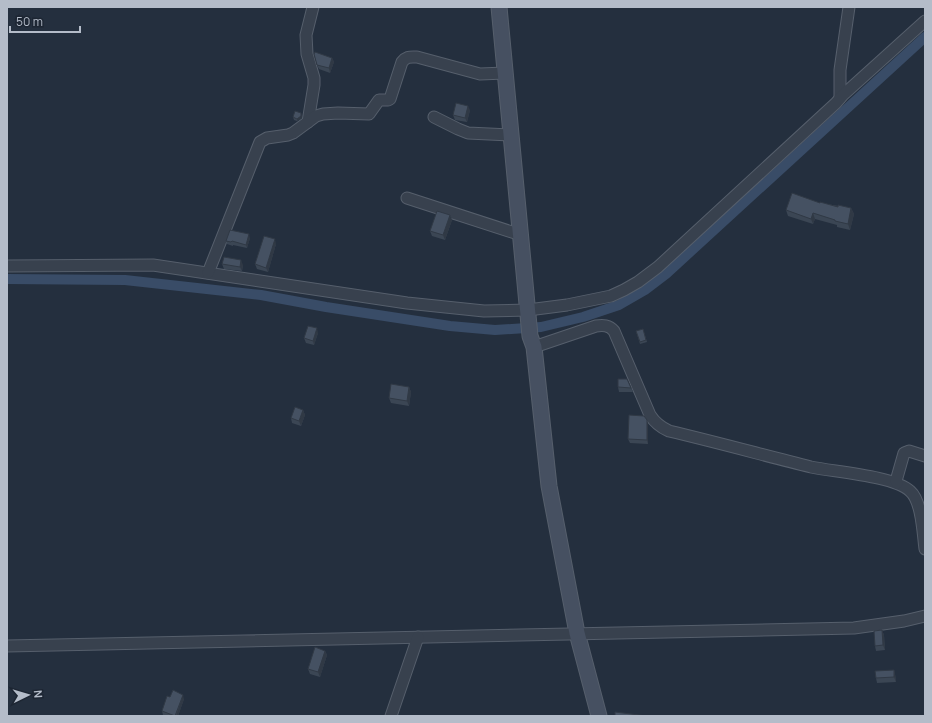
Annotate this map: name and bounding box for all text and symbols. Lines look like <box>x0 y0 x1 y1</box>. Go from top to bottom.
scale bar <box>10 8 80 34</box>
text: 50 m <box>16 13 43 30</box>
north arrow <box>8 675 48 715</box>
text: N <box>31 689 46 699</box>

